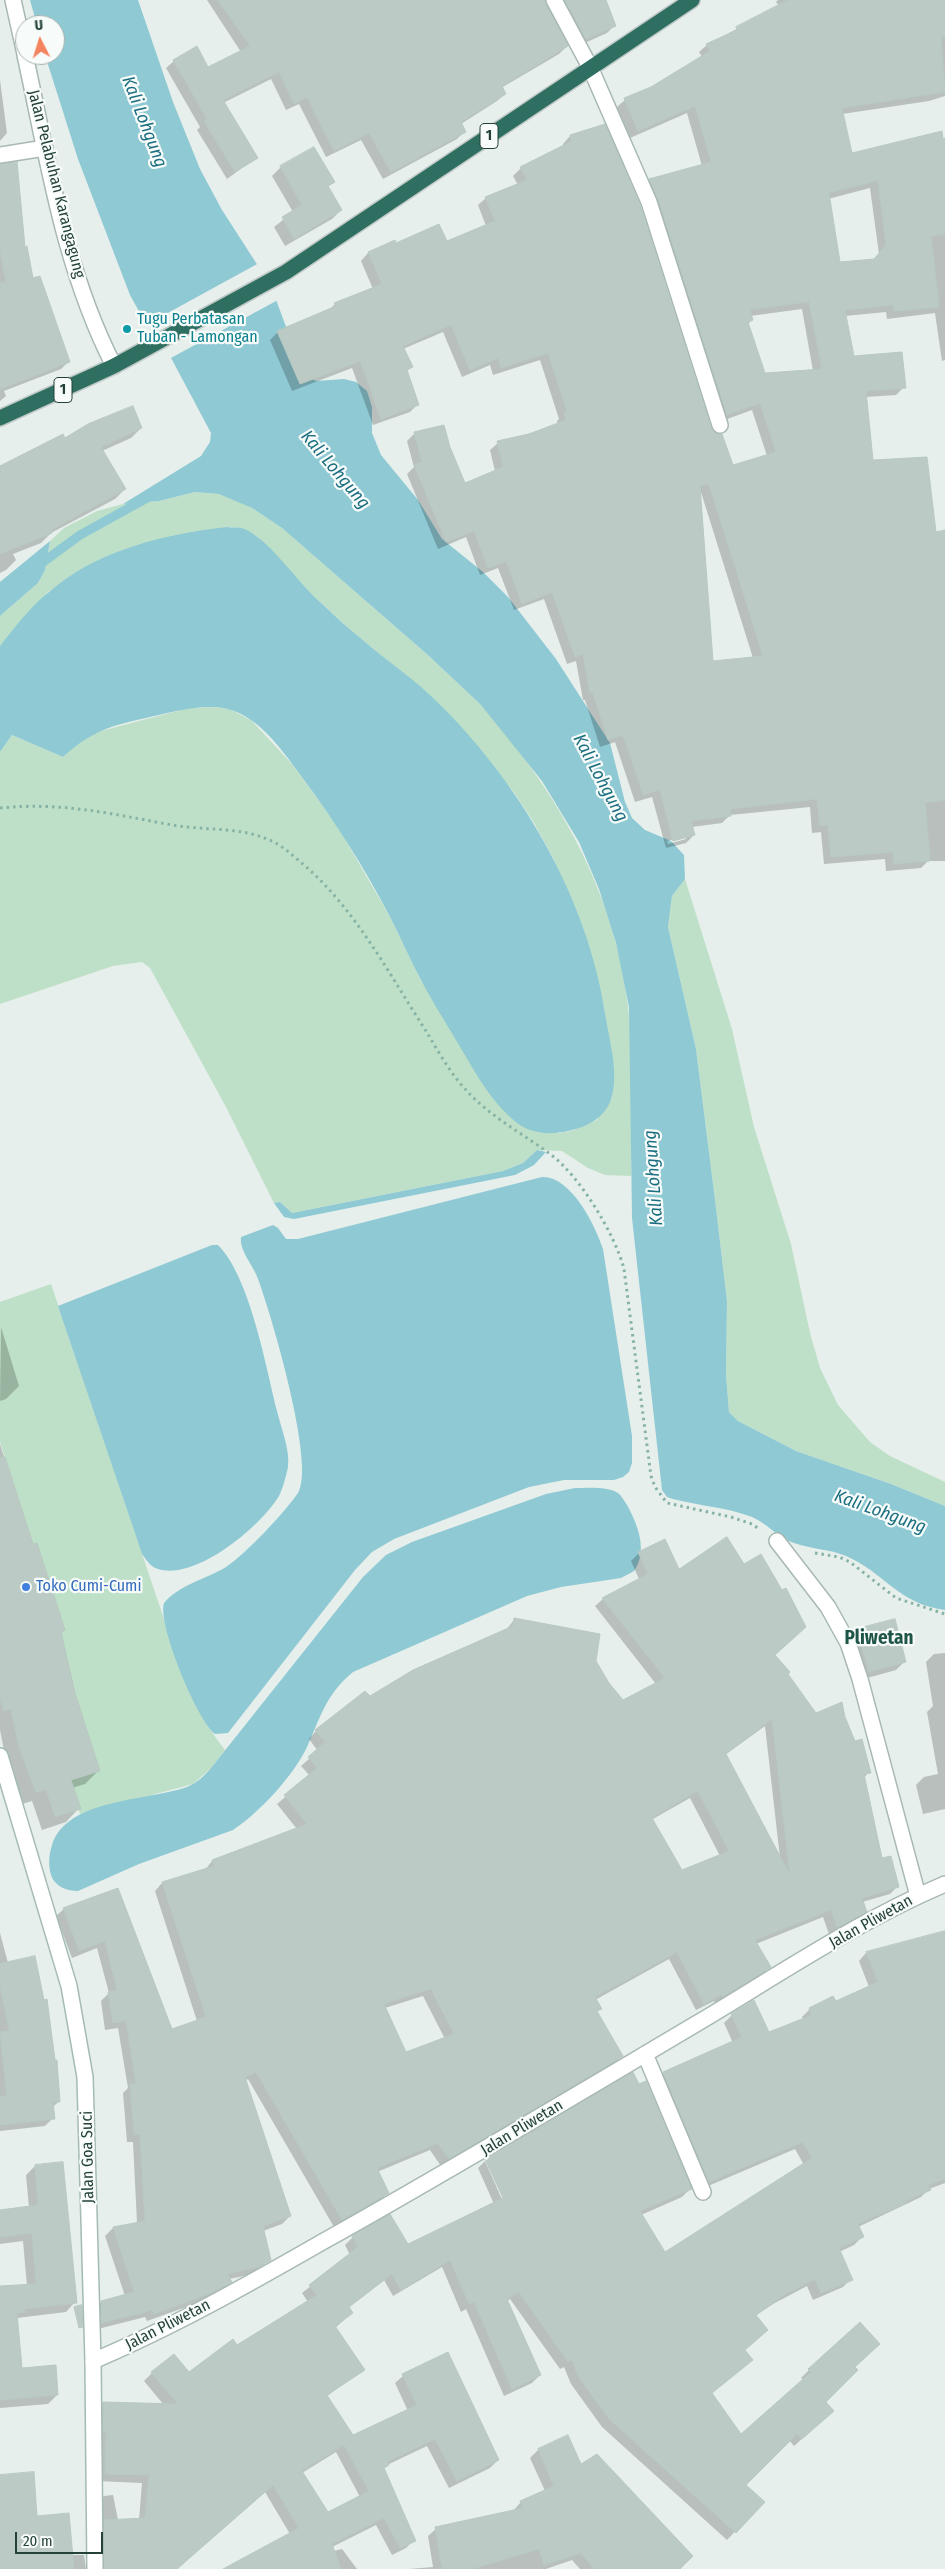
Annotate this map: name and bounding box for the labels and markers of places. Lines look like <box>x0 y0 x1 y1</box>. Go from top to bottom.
place label: Tugu Perbatasan Tuban - Lamongan <box>137 310 258 348</box>
marker: Tugu Perbatasan Tuban - Lamongan <box>121 323 133 335</box>
place label: Toko Cumi-Cumi <box>36 1577 141 1597</box>
marker: Toko Cumi-Cumi <box>20 1581 32 1593</box>

